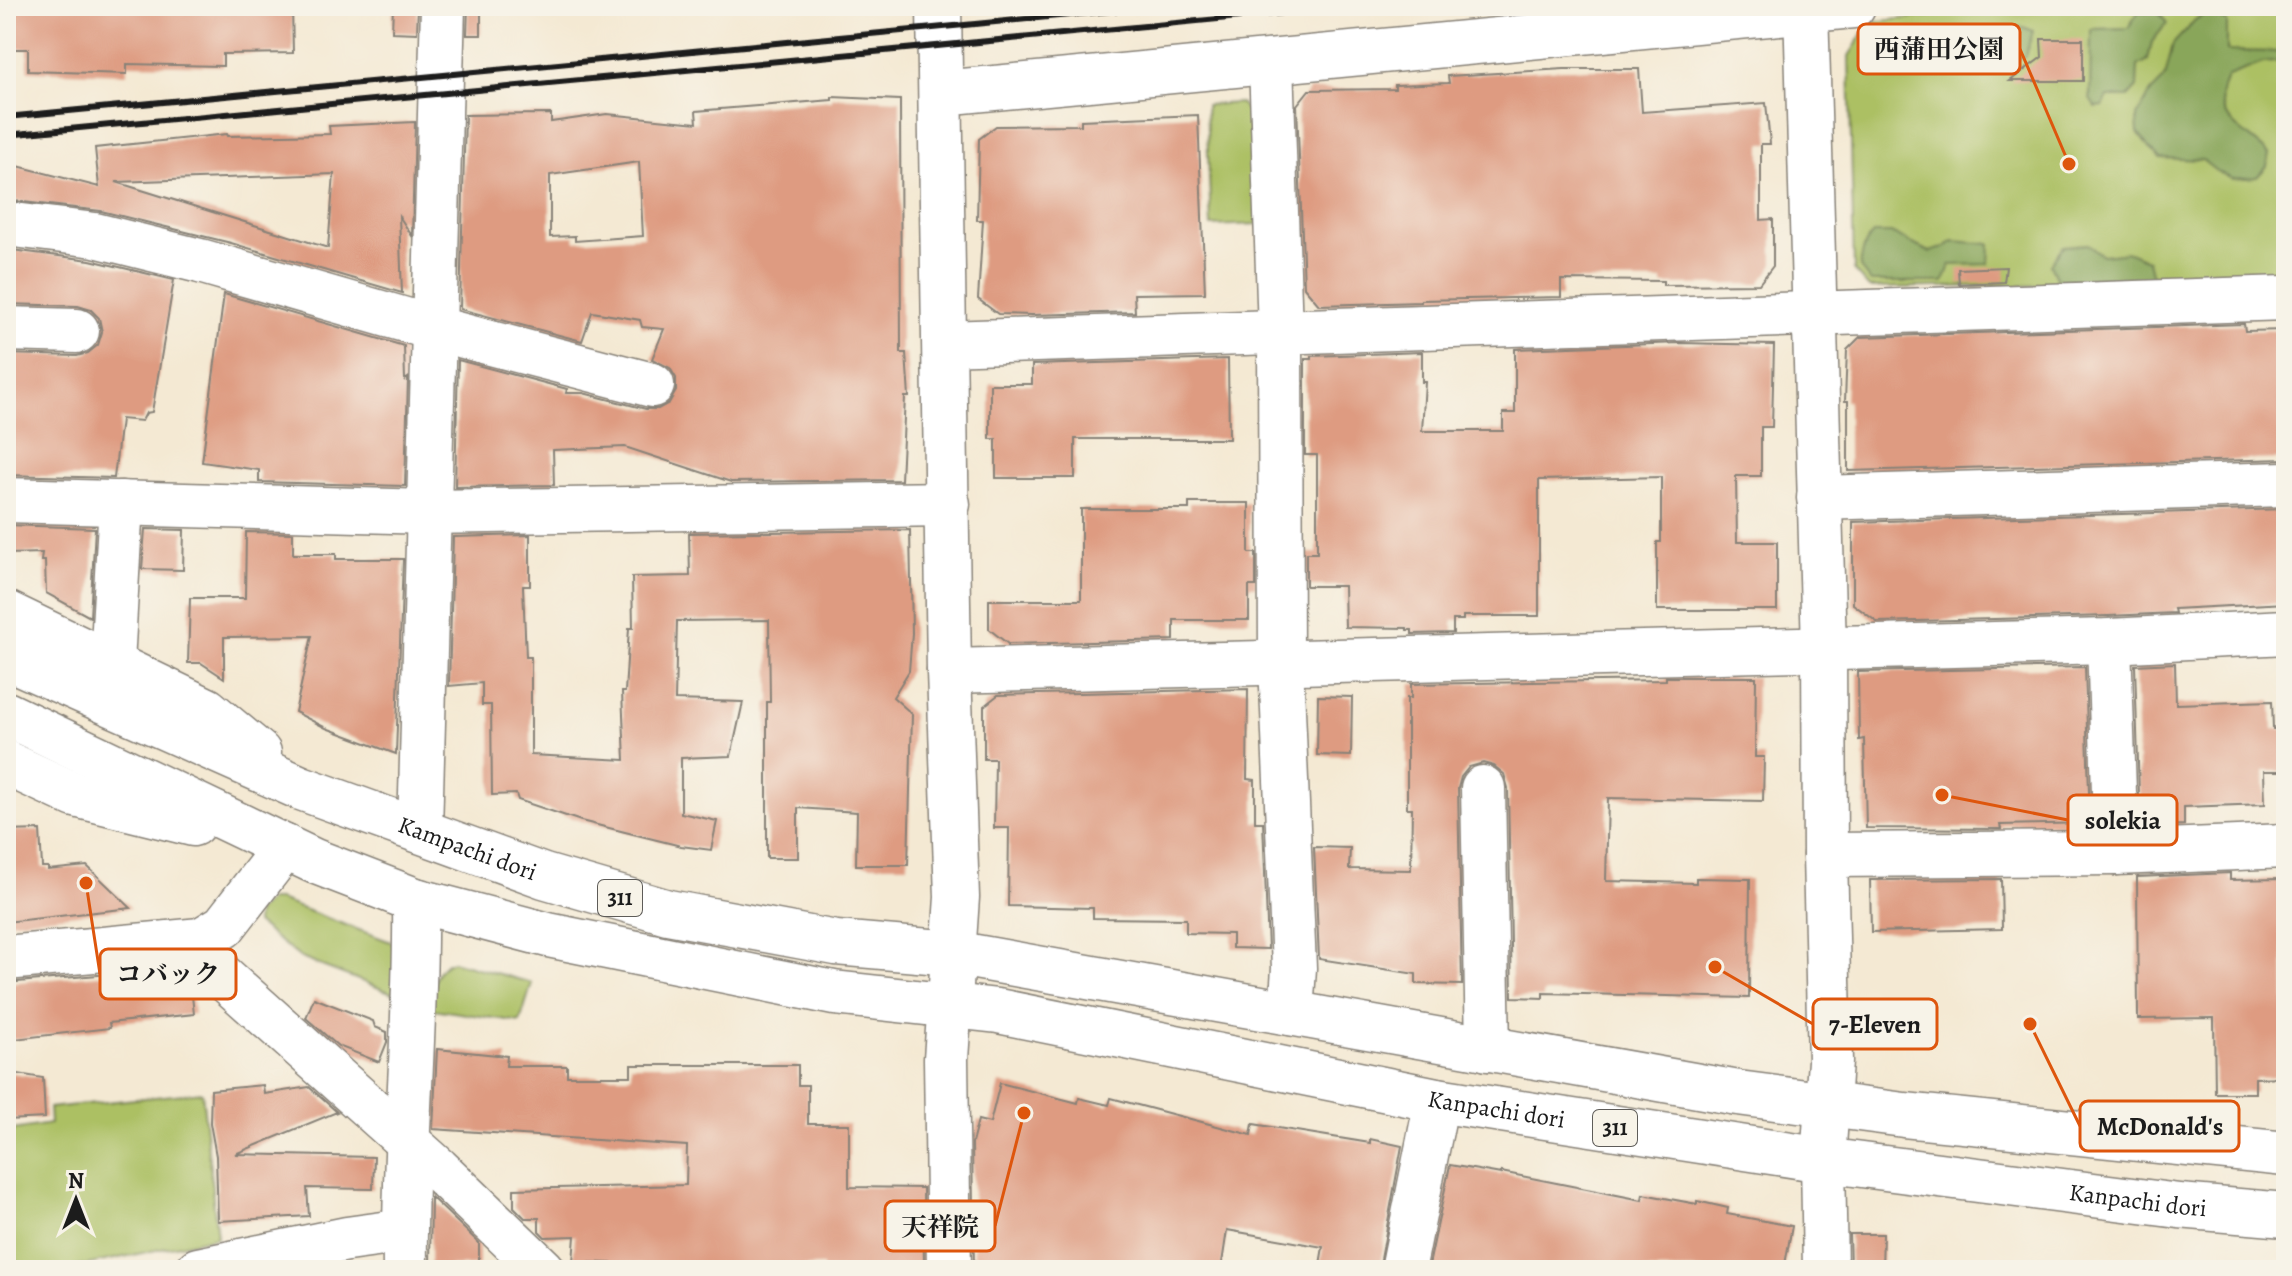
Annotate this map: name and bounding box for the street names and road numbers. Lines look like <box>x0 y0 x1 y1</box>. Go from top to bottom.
street label: Kampachi dori <box>394 809 541 888</box>
road number: 311 <box>598 880 642 916</box>
street label: Kanpachi dori <box>1425 1083 1567 1136</box>
road number: 311 <box>1593 1110 1637 1146</box>
street label: Kanpachi dori <box>2067 1176 2208 1224</box>

